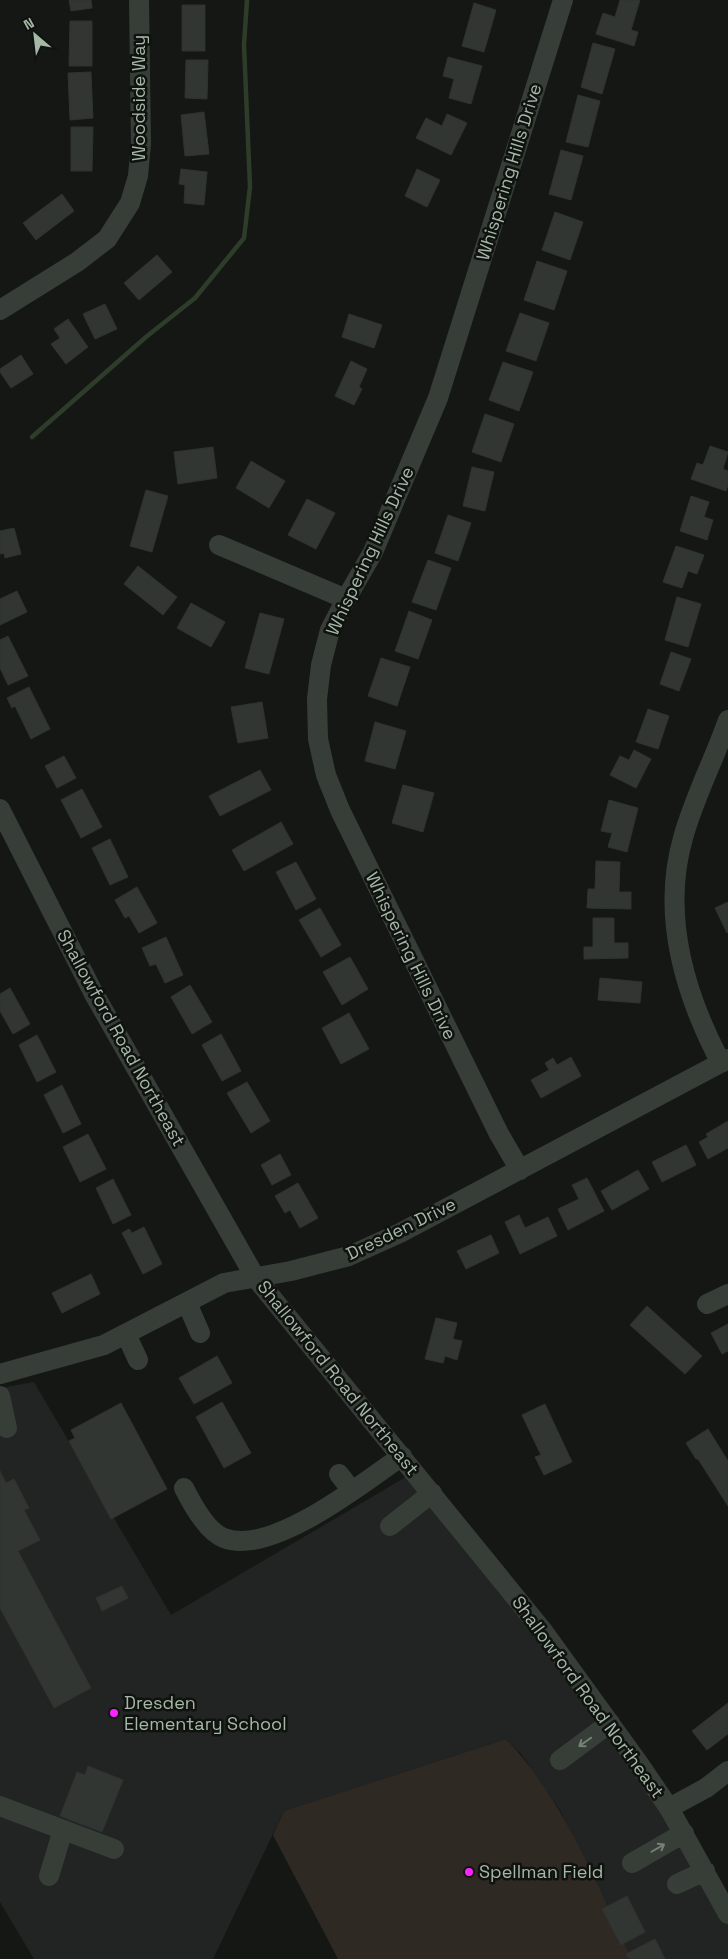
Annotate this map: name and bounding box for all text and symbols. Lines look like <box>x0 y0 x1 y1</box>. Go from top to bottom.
north arrow <box>10 10 60 60</box>
text: N <box>21 13 37 34</box>
street label: Woodside Way <box>127 35 150 161</box>
street label: Whispering Hills Drive <box>471 81 546 263</box>
street label: Whispering Hills Drive <box>320 463 419 639</box>
street label: Whispering Hills Drive <box>361 868 462 1043</box>
street label: Shallowford Road Northeast <box>52 925 191 1150</box>
street label: Dresden Drive <box>342 1192 460 1265</box>
street label: Shallowford Road Northeast <box>253 1275 424 1480</box>
street label: Shallowford Road Northeast <box>507 1591 670 1802</box>
place label: Dresden Elementary School <box>124 1691 287 1735</box>
marker: Dresden Elementary School <box>108 1707 120 1719</box>
one-way arrow <box>578 1737 592 1747</box>
one-way arrow <box>650 1842 664 1852</box>
place label: Spellman Field <box>479 1860 603 1883</box>
marker: Spellman Field <box>463 1866 475 1878</box>

